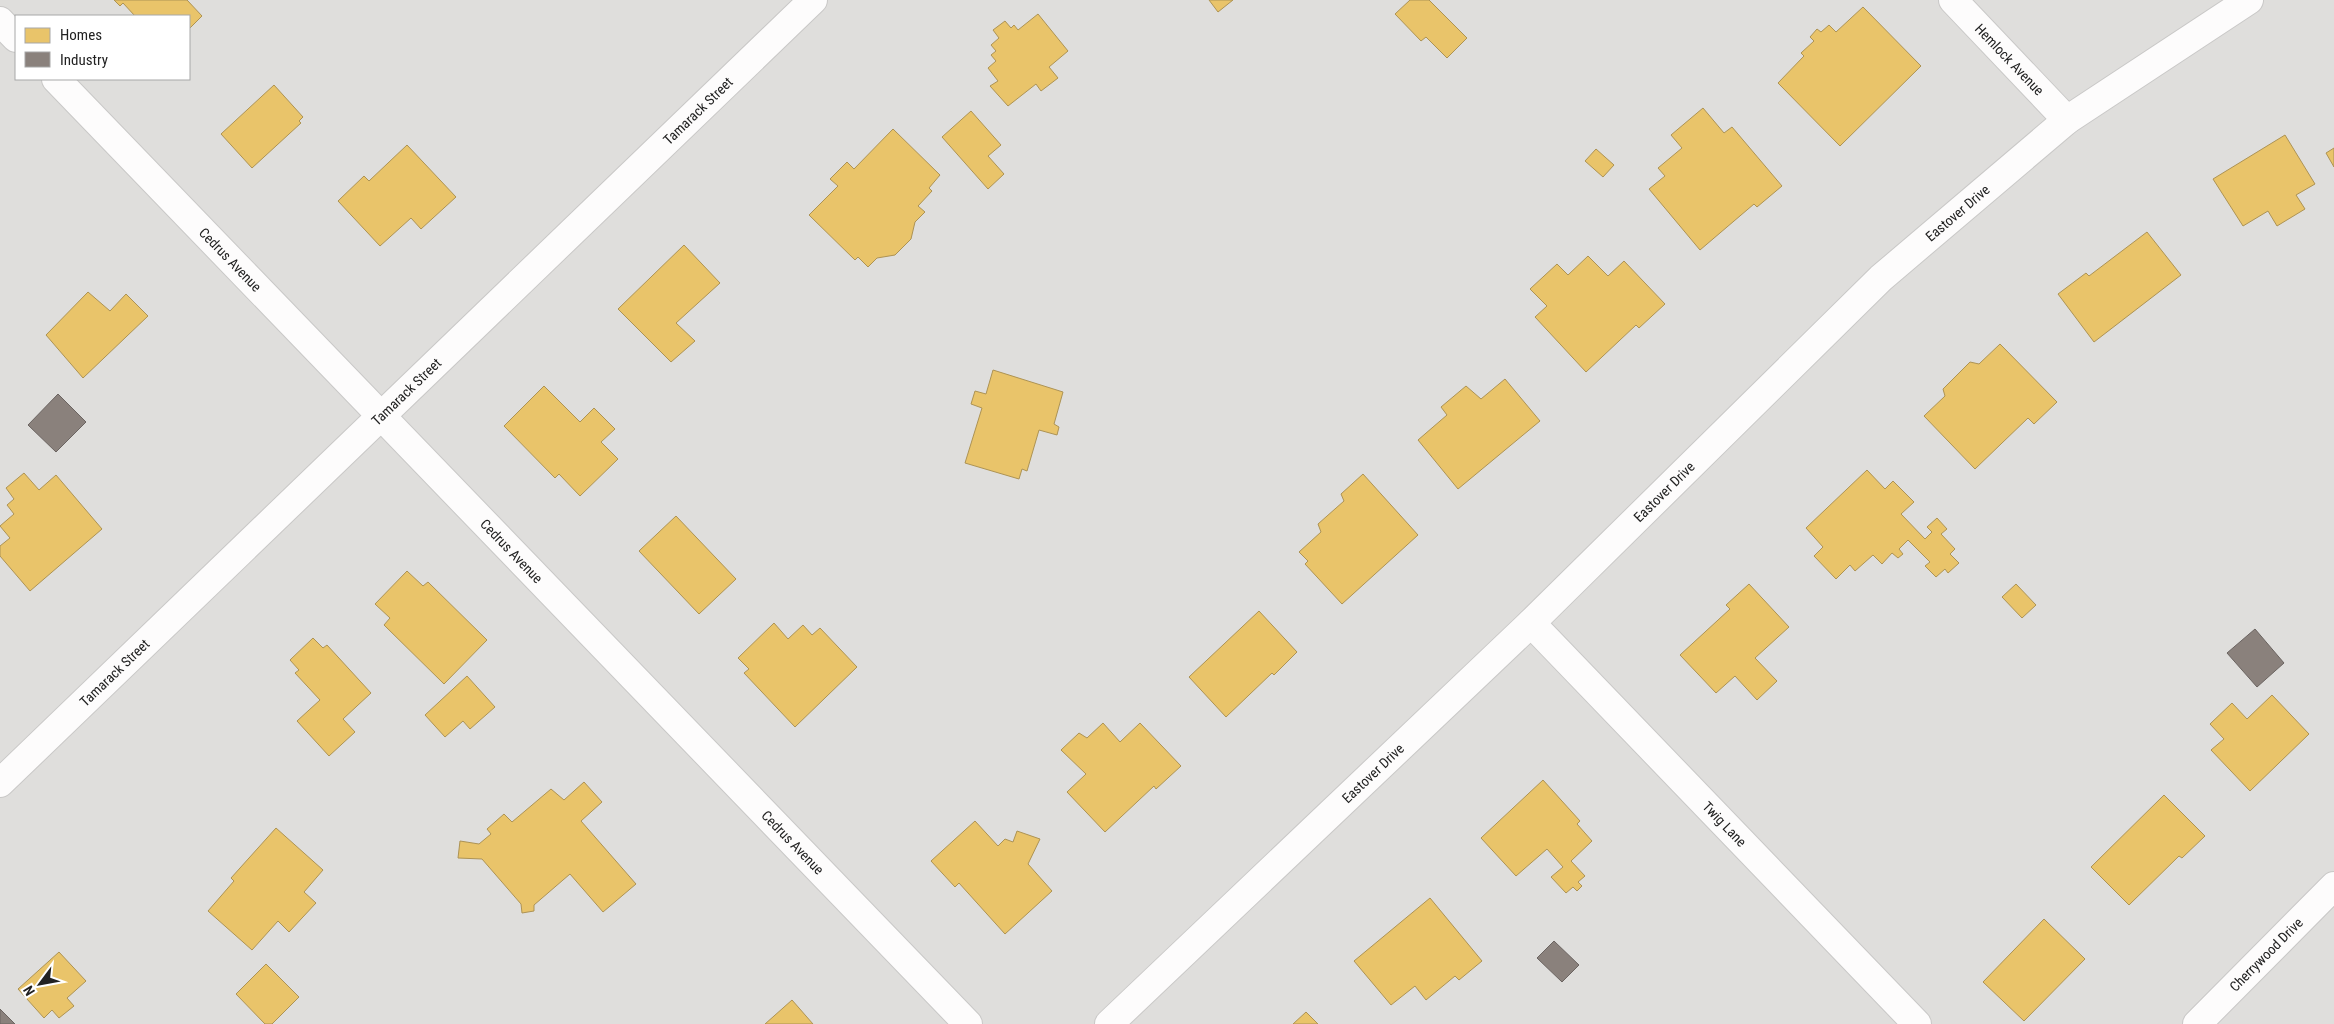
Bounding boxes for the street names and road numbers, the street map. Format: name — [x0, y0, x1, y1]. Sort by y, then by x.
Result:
street label: Hemlock Avenue — [1972, 20, 2047, 99]
street label: Tamarack Street — [660, 74, 736, 148]
street label: Eastover Drive — [1922, 181, 1993, 245]
street label: Cedrus Avenue — [196, 224, 265, 295]
street label: Tamarack Street — [368, 355, 444, 429]
street label: Eastover Drive — [1630, 458, 1698, 525]
street label: Cedrus Avenue — [477, 516, 546, 587]
street label: Tamarack Street — [77, 636, 153, 710]
street label: Eastover Drive — [1339, 740, 1407, 806]
street label: Twig Lane — [1699, 798, 1750, 850]
street label: Cedrus Avenue — [758, 807, 827, 878]
street label: Cherrywood Drive — [2226, 914, 2306, 995]

